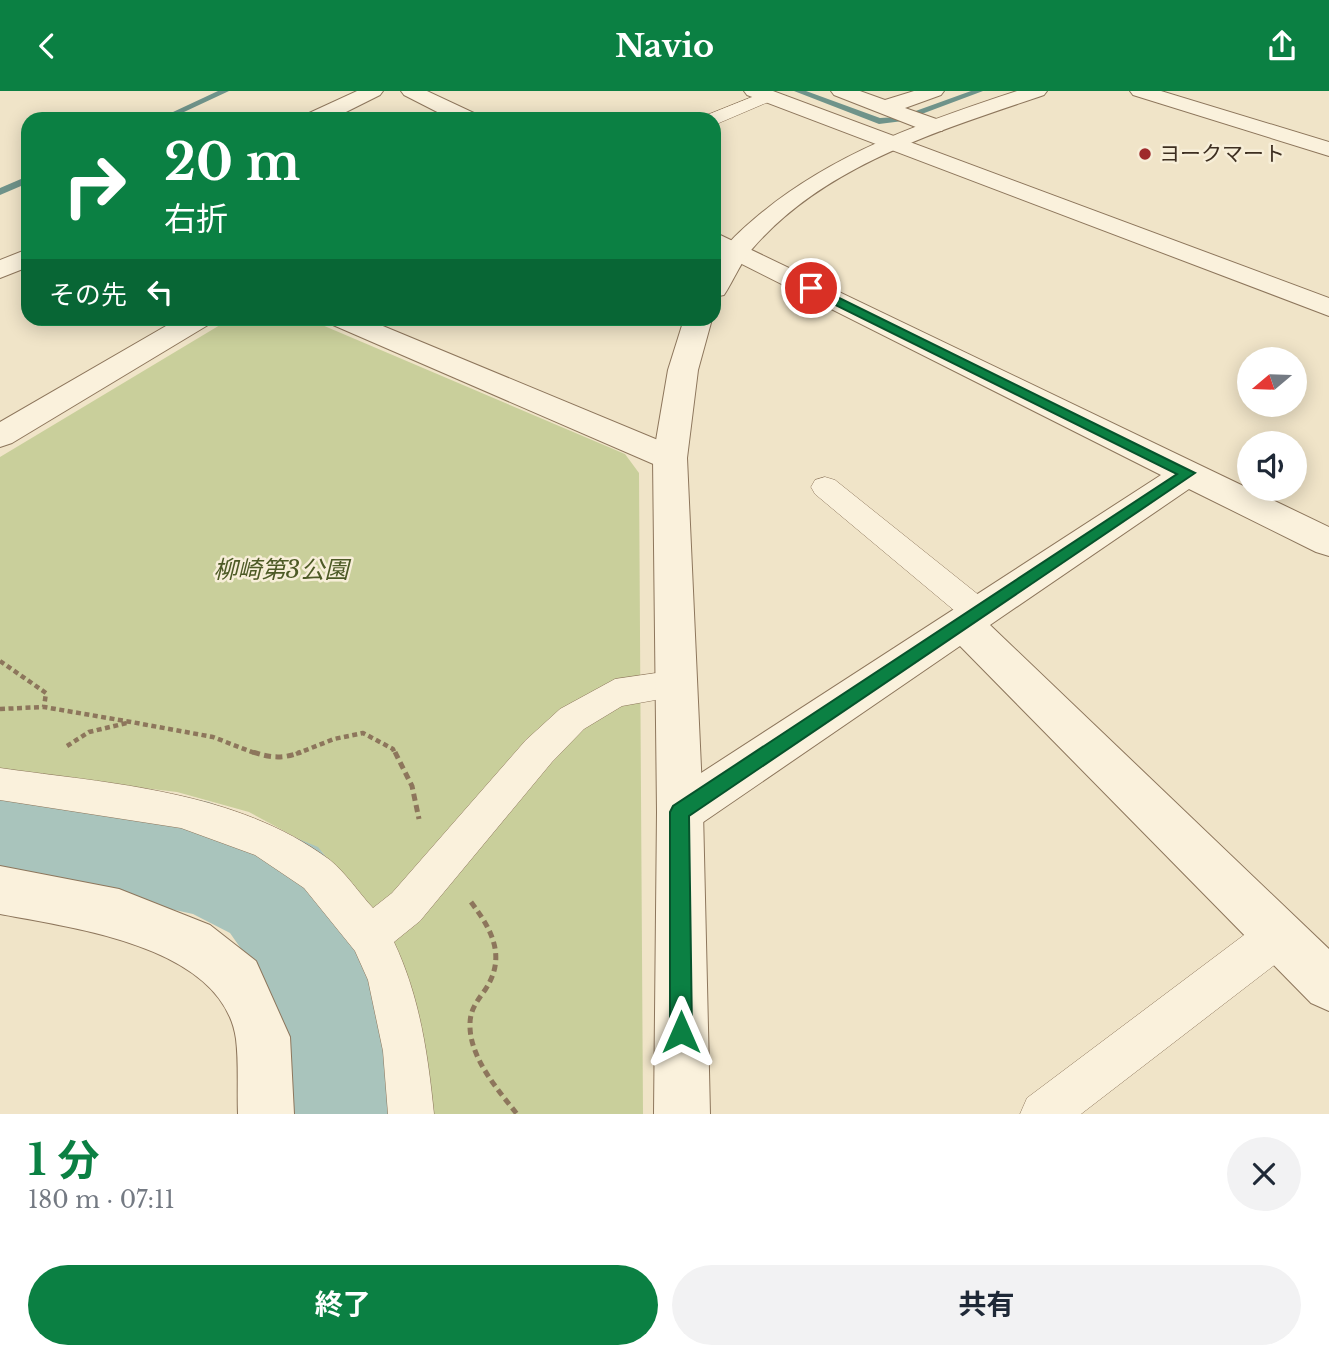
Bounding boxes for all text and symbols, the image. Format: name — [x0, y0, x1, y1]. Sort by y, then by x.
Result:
text: Navio — [615, 26, 714, 66]
icon: back — [28, 27, 66, 65]
icon: share — [1263, 27, 1301, 65]
text: 20 m — [164, 132, 300, 193]
icon: right — [49, 140, 140, 231]
place label: ヨークマート — [1159, 141, 1285, 167]
marker: ヨークマート — [1137, 146, 1153, 162]
text: 右折 — [164, 199, 228, 239]
pin — [781, 258, 841, 318]
icon: arrive — [792, 269, 830, 307]
icon: left — [141, 273, 179, 311]
text: その先 — [49, 279, 127, 311]
north arrow — [1237, 347, 1307, 417]
map controls — [1237, 347, 1307, 501]
button: sound — [1237, 431, 1307, 501]
park label: 柳崎第3公園 — [214, 555, 351, 584]
position arrow — [644, 995, 718, 1069]
text: 1 分 — [28, 1134, 99, 1186]
button: close — [1227, 1137, 1301, 1211]
text: 180 m · 07:11 — [28, 1186, 175, 1214]
button: 終了 — [28, 1265, 658, 1345]
button: 共有 — [672, 1265, 1301, 1345]

